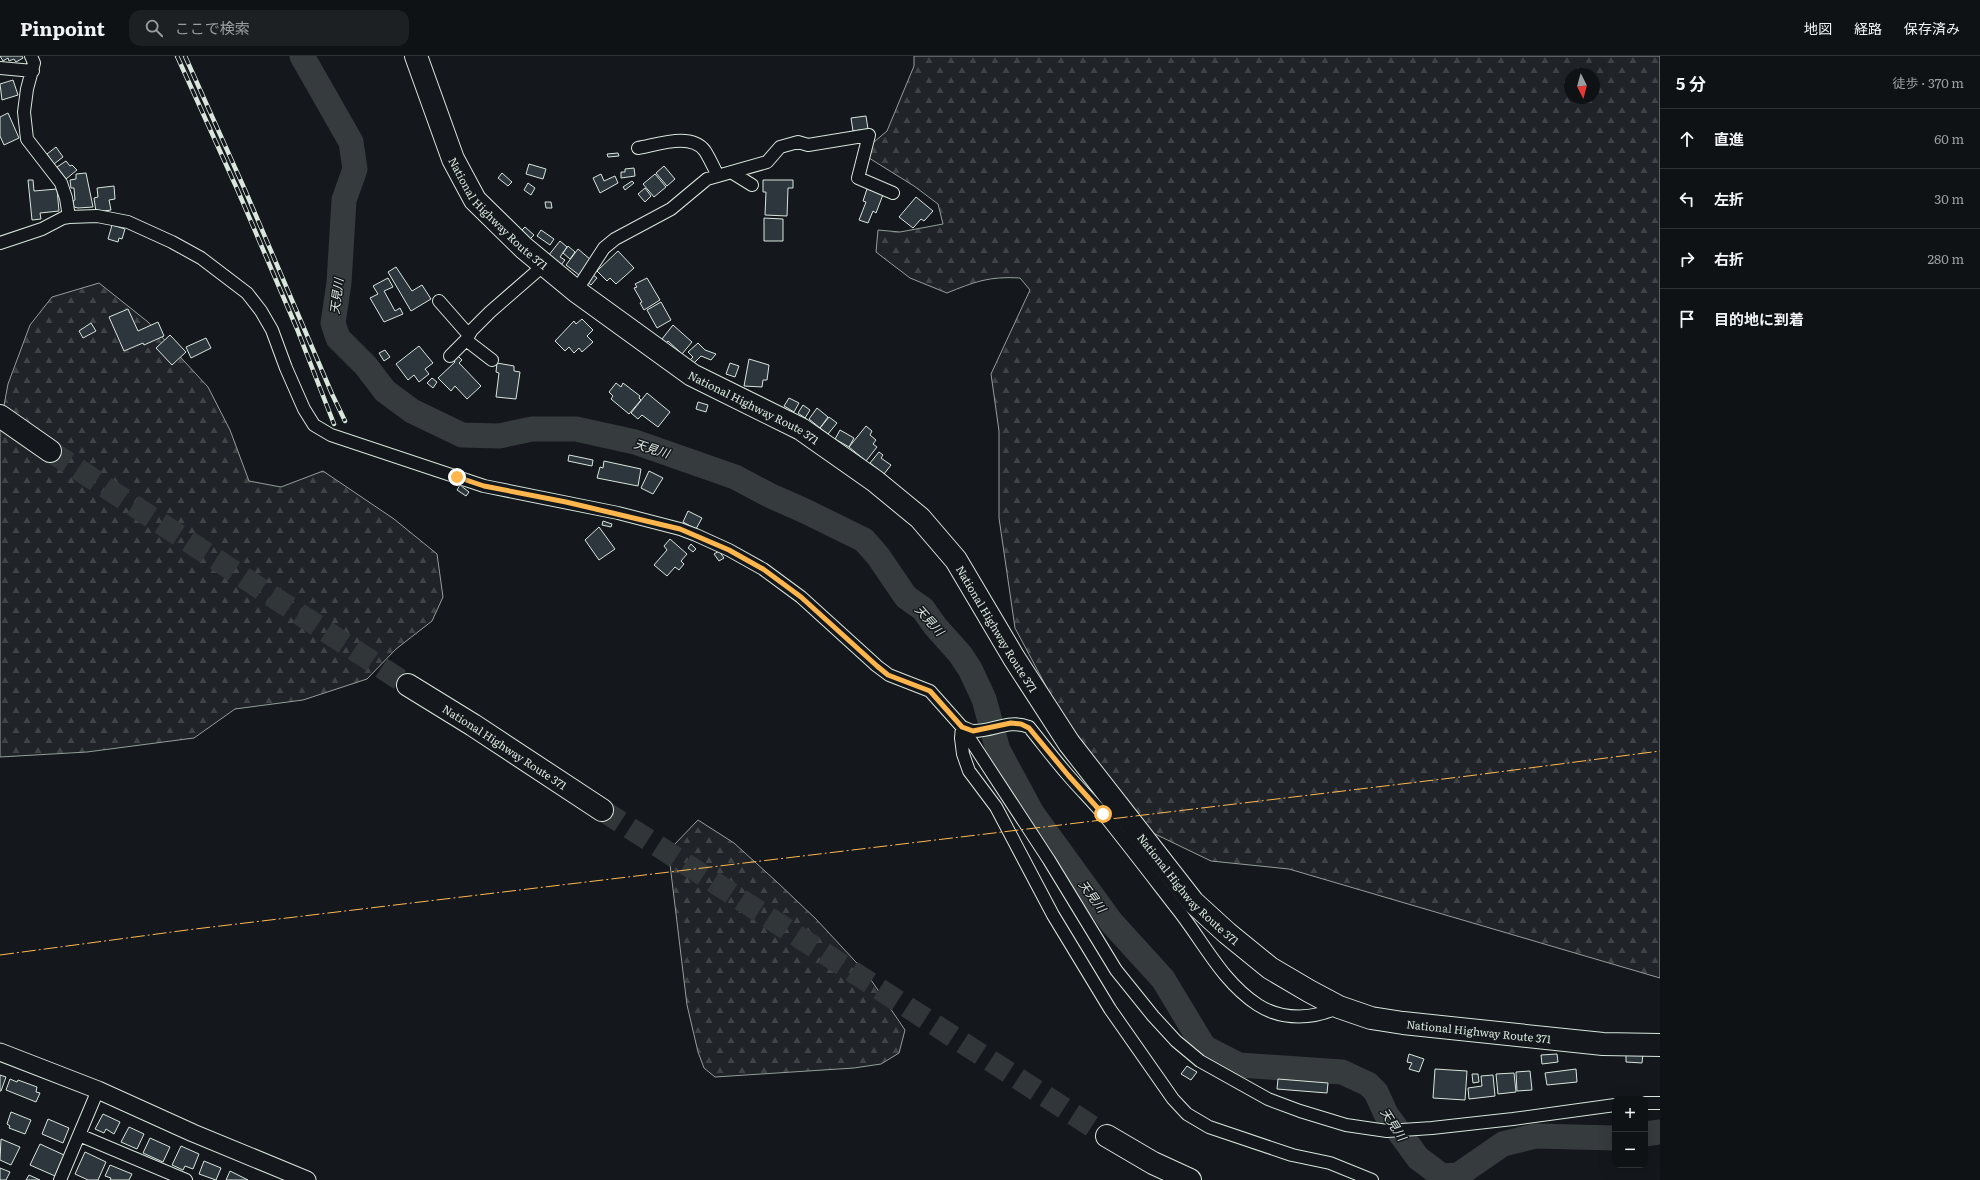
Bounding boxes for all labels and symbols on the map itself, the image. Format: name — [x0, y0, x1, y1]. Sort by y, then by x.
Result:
north arrow — [1564, 68, 1600, 104]
street label: National Highway Route 371 — [445, 154, 552, 273]
water label: 天見川 — [325, 275, 347, 315]
street label: National Highway Route 371 — [686, 366, 823, 448]
water label: 天見川 — [632, 434, 674, 463]
route end — [448, 468, 466, 486]
street label: National Highway Route 371 — [953, 562, 1042, 696]
water label: 天見川 — [911, 601, 950, 641]
street label: National Highway Route 371 — [440, 700, 571, 793]
route start — [1094, 805, 1112, 823]
street label: National Highway Route 371 — [1134, 830, 1243, 948]
water label: 天見川 — [1075, 876, 1112, 917]
street label: National Highway Route 371 — [1406, 1015, 1553, 1047]
water label: 天見川 — [1377, 1104, 1412, 1146]

